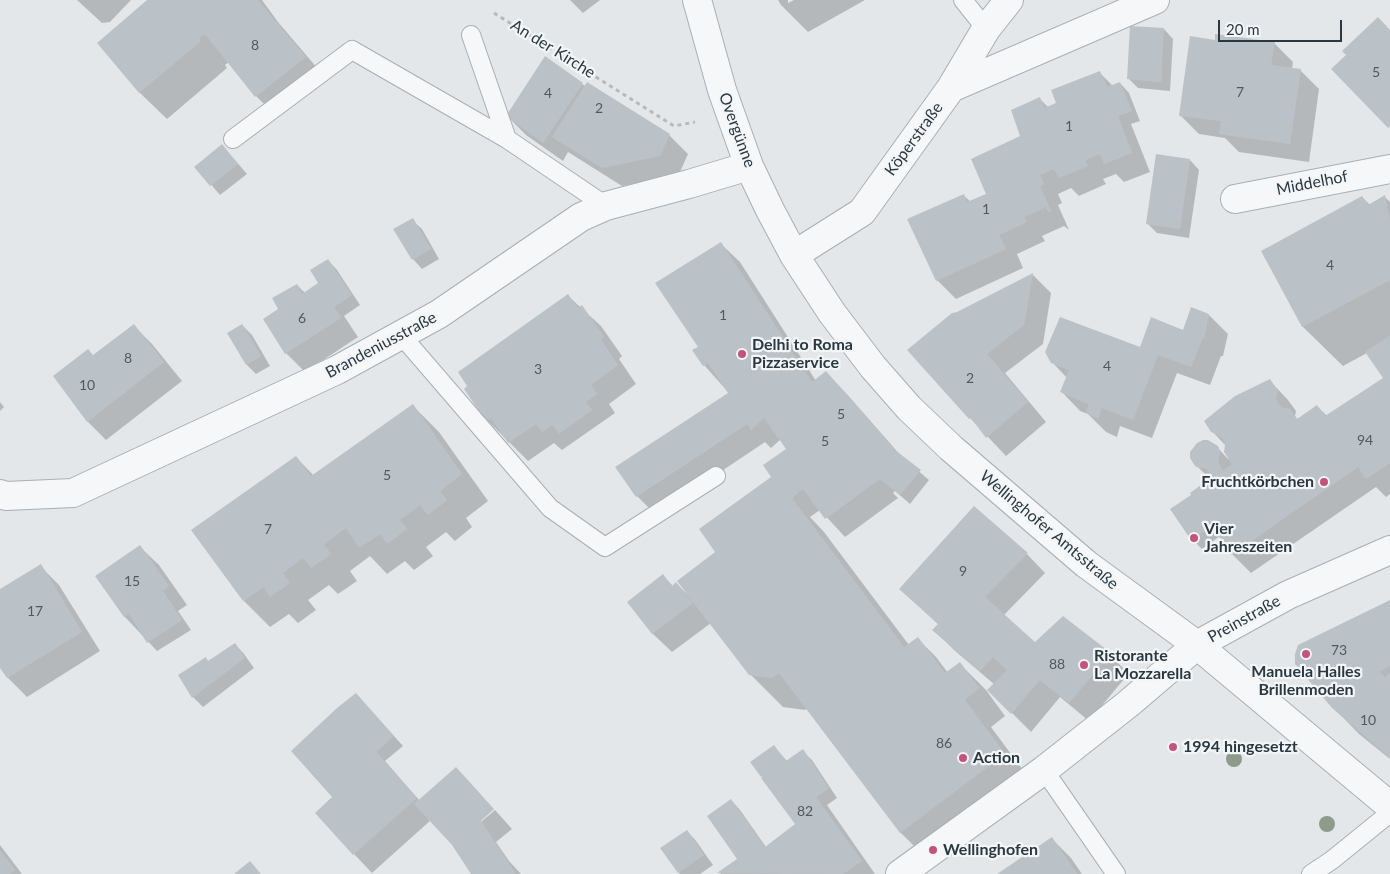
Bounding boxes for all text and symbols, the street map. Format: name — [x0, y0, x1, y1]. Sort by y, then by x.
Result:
scale bar — [1220, 10, 1344, 42]
street label: An der Kirche — [507, 15, 599, 83]
text: 20 m — [1226, 20, 1260, 38]
house number: 8 — [251, 37, 259, 53]
house number: 5 — [1372, 64, 1380, 80]
house number: 7 — [1236, 84, 1244, 100]
house number: 4 — [544, 85, 552, 101]
street label: Overgünne — [715, 90, 759, 170]
street label: Köperstraße — [881, 98, 947, 180]
house number: 2 — [595, 100, 603, 116]
house number: 1 — [1065, 118, 1073, 134]
street label: Middelhof — [1275, 167, 1349, 199]
house number: 1 — [982, 201, 990, 217]
house number: 4 — [1326, 257, 1334, 273]
house number: 1 — [719, 307, 727, 323]
street label: Brandeniusstraße — [322, 308, 440, 382]
house number: 6 — [298, 310, 306, 326]
place label: Delhi to Roma Pizzaservice — [752, 335, 853, 373]
marker: Delhi to Roma Pizzaservice — [736, 348, 748, 360]
house number: 8 — [124, 350, 132, 366]
house number: 4 — [1103, 358, 1111, 374]
house number: 3 — [534, 361, 542, 377]
house number: 2 — [966, 370, 974, 386]
house number: 10 — [79, 377, 95, 393]
house number: 5 — [837, 406, 845, 422]
house number: 94 — [1357, 432, 1373, 448]
house number: 5 — [821, 433, 829, 449]
street label: Wellinghofer Amtsstraße — [976, 466, 1122, 594]
house number: 5 — [383, 467, 391, 483]
place label: Fruchtkörbchen — [1201, 472, 1314, 492]
marker: Fruchtkörbchen — [1318, 476, 1330, 488]
place label: Vier Jahreszeiten — [1204, 519, 1292, 557]
house number: 7 — [264, 521, 272, 537]
marker: Vier Jahreszeiten — [1188, 532, 1200, 544]
house number: 9 — [959, 563, 967, 579]
house number: 15 — [124, 573, 140, 589]
street label: Preinstraße — [1204, 591, 1284, 647]
house number: 17 — [27, 603, 43, 619]
house number: 73 — [1331, 642, 1347, 658]
place label: Ristorante La Mozzarella — [1094, 646, 1191, 684]
marker: Manuela Halles Brillenmoden — [1300, 648, 1312, 660]
house number: 88 — [1049, 656, 1065, 672]
marker: Ristorante La Mozzarella — [1078, 659, 1090, 671]
place label: Manuela Halles Brillenmoden — [1251, 662, 1361, 700]
house number: 10 — [1360, 712, 1376, 728]
house number: 86 — [936, 735, 952, 751]
place label: 1994 hingesetzt — [1183, 737, 1298, 757]
marker: 1994 hingesetzt — [1167, 741, 1179, 753]
place label: Action — [973, 748, 1020, 768]
marker: Action — [957, 752, 969, 764]
house number: 82 — [797, 803, 813, 819]
place label: Wellinghofen — [943, 840, 1038, 860]
marker: Wellinghofen — [927, 844, 939, 856]

